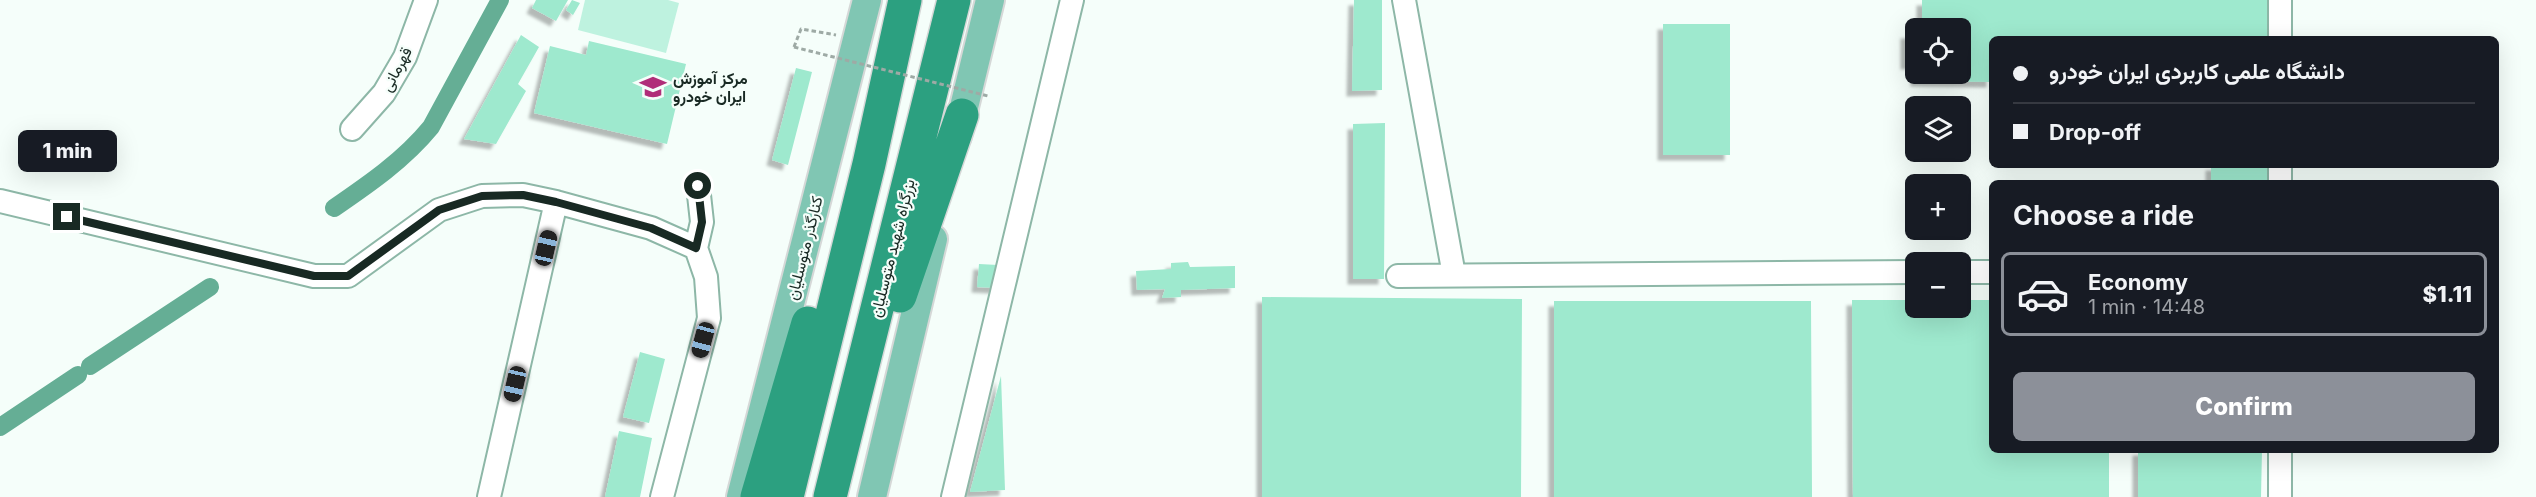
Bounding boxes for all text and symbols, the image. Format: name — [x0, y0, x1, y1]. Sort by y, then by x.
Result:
map controls — [1905, 18, 1971, 318]
button: locate — [1905, 18, 1971, 84]
street label: قهرمانی — [376, 43, 417, 95]
text: دانشگاه علمی کاربردی ایران خودرو — [2049, 58, 2345, 84]
place label: مرکز آموزش ایران خودرو — [673, 68, 748, 107]
school or university icon: مرکز آموزش ایران خودرو — [638, 72, 668, 102]
button: layers — [1905, 96, 1971, 162]
text: Drop-off — [2049, 119, 2141, 145]
callout: 1 min — [17, 130, 116, 172]
text: 1 min — [42, 139, 93, 163]
route start — [684, 172, 711, 199]
button: + — [1905, 174, 1971, 240]
street label: بزرگراه شهید متوسلیان — [865, 177, 920, 319]
street label: کنارگذر متوسلیان — [781, 194, 828, 302]
text: Choose a ride — [2013, 199, 2194, 232]
route end — [53, 203, 80, 230]
car — [533, 228, 559, 268]
button: − — [1905, 252, 1971, 318]
icon: car — [2016, 267, 2070, 321]
text: Economy — [2088, 269, 2188, 295]
text: $1.11 — [2423, 281, 2472, 307]
text: 1 min · 14:48 — [2088, 295, 2205, 319]
car — [690, 320, 716, 360]
car — [502, 364, 528, 404]
button: Confirm — [2013, 372, 2475, 441]

